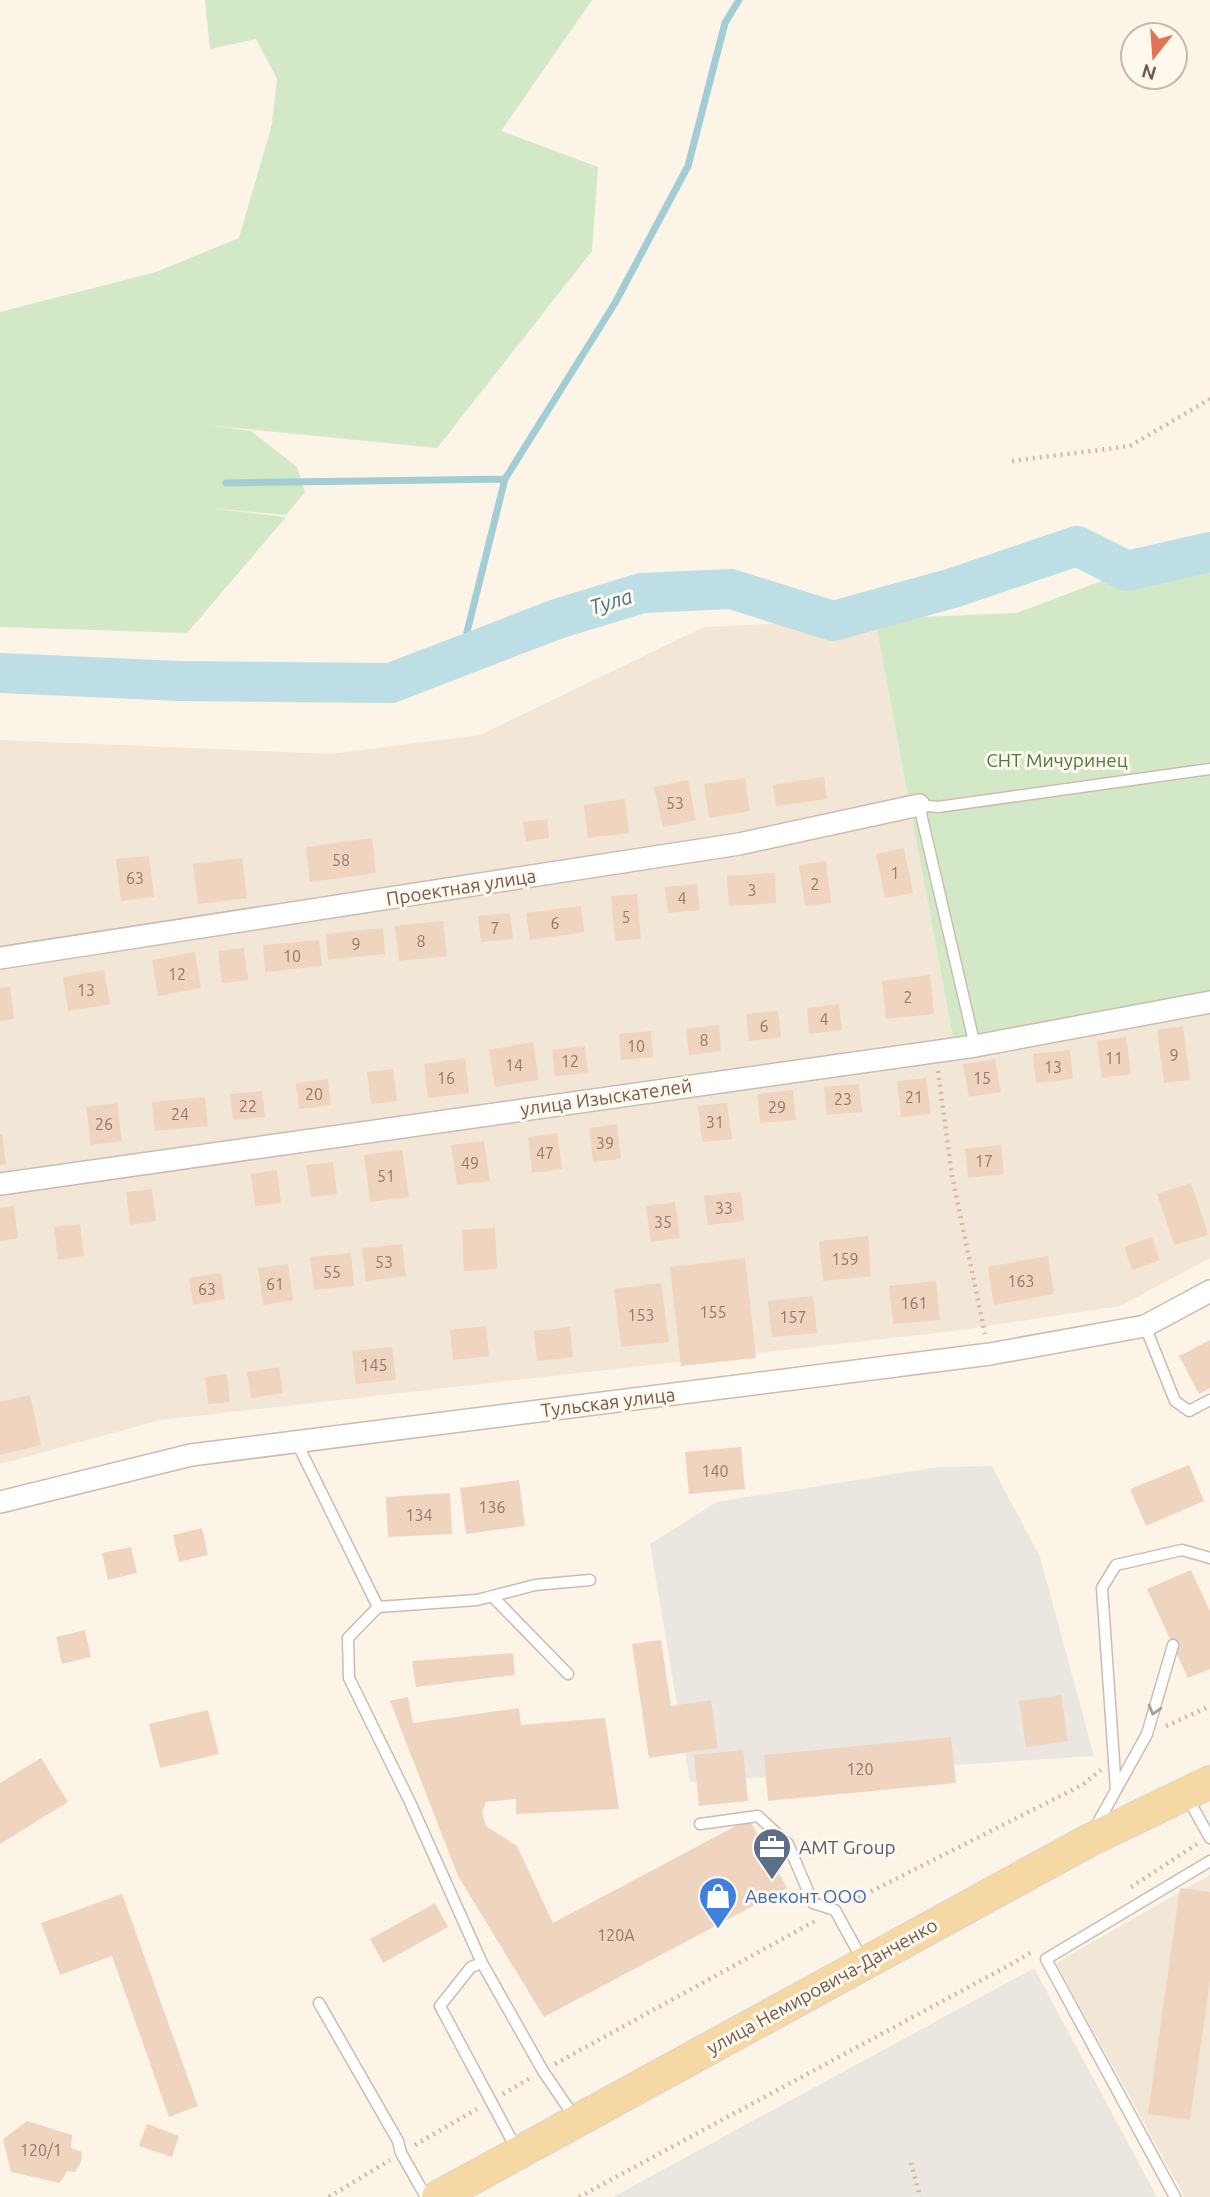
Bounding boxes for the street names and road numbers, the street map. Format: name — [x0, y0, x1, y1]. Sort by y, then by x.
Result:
street label: Проектная улица — [384, 864, 538, 910]
street label: улица Изыскателей — [519, 1074, 693, 1120]
street label: Тульская улица — [540, 1383, 676, 1421]
street label: улица Немировича-Данченко — [703, 1913, 941, 2059]

